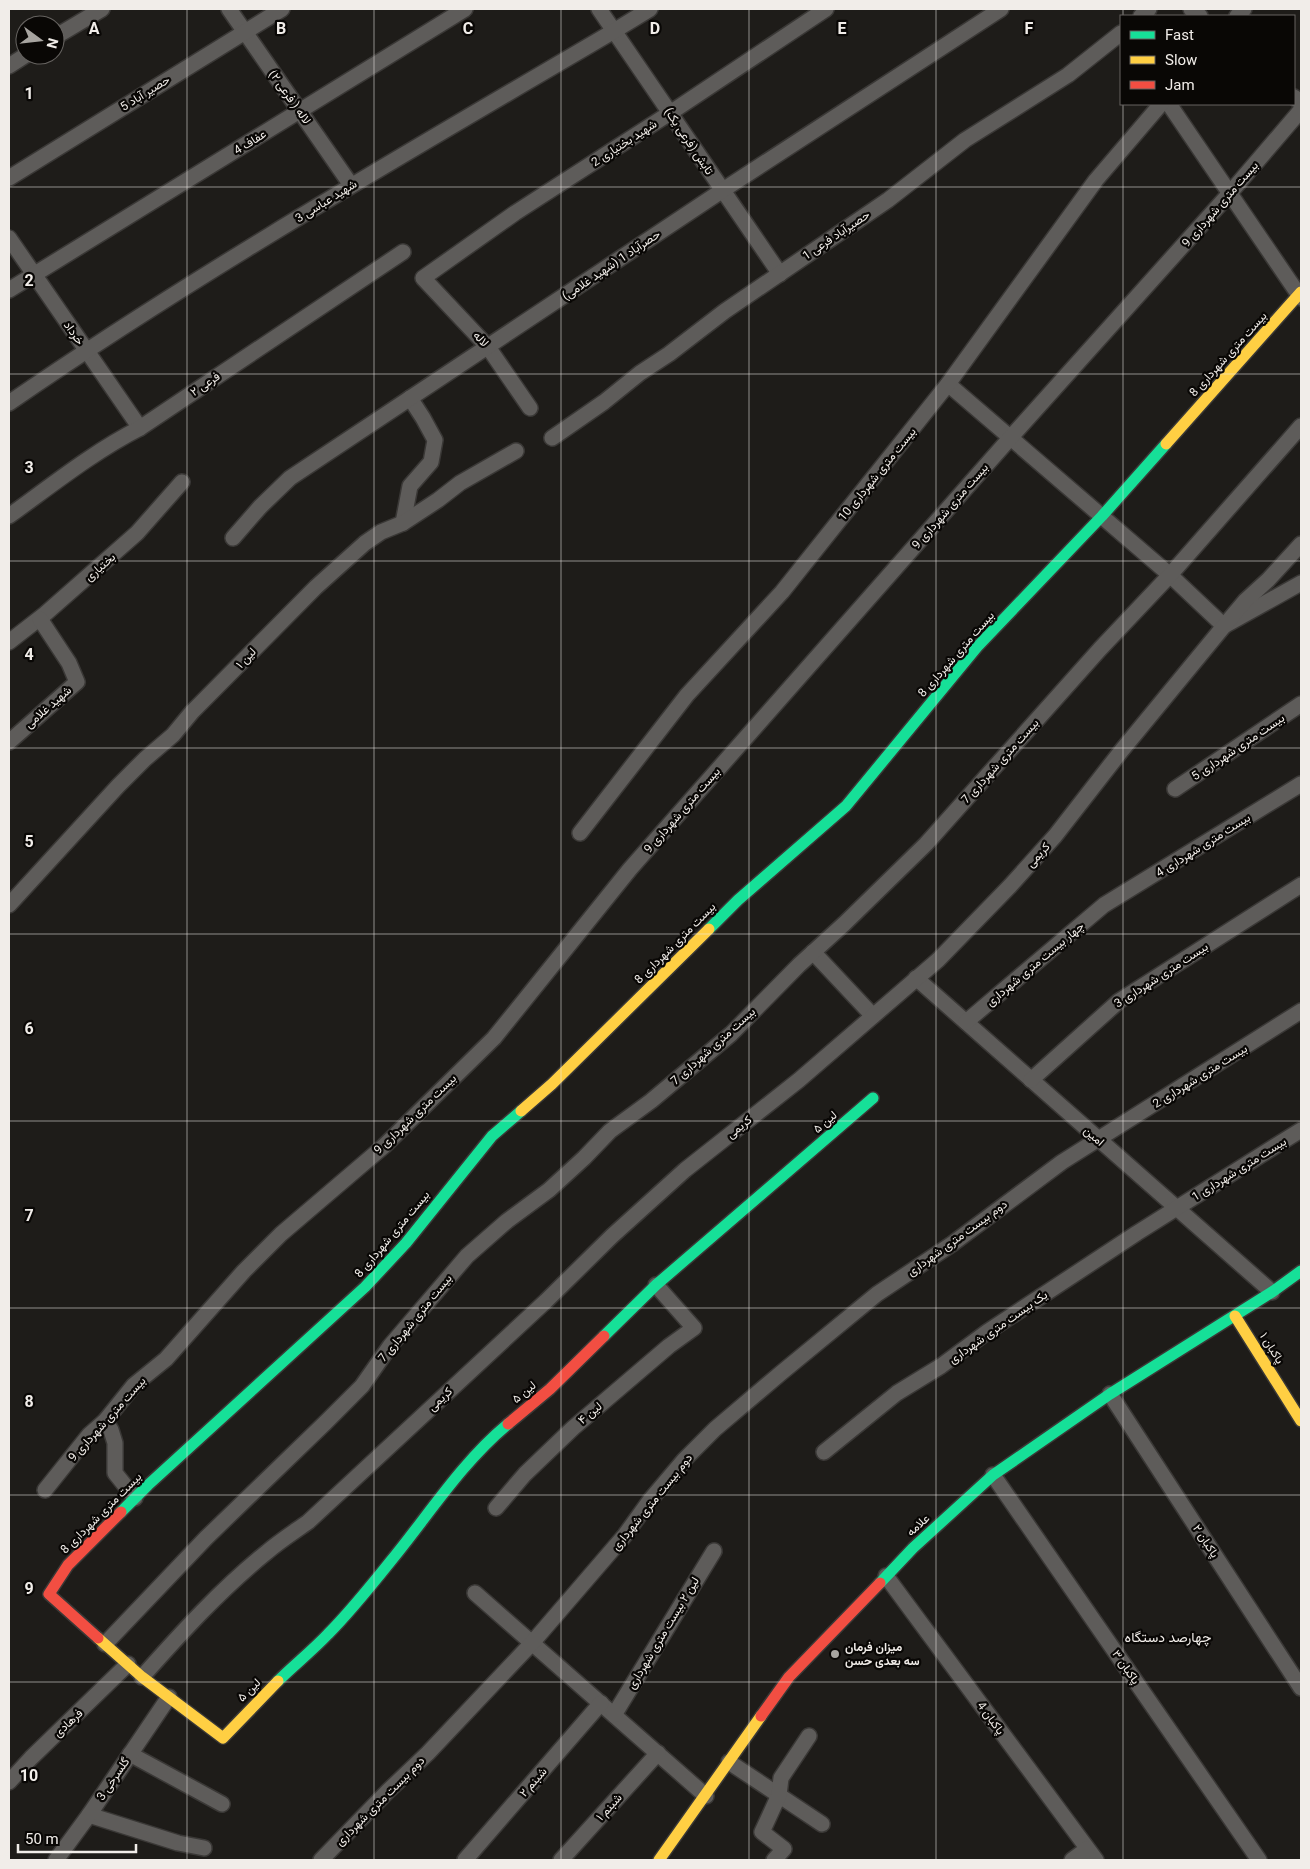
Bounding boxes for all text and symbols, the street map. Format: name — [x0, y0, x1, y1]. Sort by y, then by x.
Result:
north arrow — [15, 15, 65, 65]
legend — [1120, 15, 1295, 105]
text: A — [89, 19, 100, 38]
text: B — [276, 19, 286, 38]
text: C — [463, 19, 473, 38]
text: D — [650, 19, 660, 38]
text: E — [838, 19, 847, 38]
text: F — [1025, 19, 1034, 38]
text: Fast — [1165, 26, 1194, 44]
text: N — [44, 37, 62, 50]
text: Slow — [1165, 51, 1197, 69]
street label: لاله ( فرعی ۲) — [265, 67, 314, 127]
street label: حصیر آباد 5 — [118, 72, 173, 115]
text: Jam — [1165, 76, 1195, 94]
text: 1 — [24, 84, 34, 103]
street label: تابش (فرعی یک) — [661, 105, 717, 178]
street label: شهید بختیاری 2 — [589, 117, 660, 170]
street label: عفاف 4 — [231, 127, 269, 157]
street label: بیست متری شهرداری 9 — [1179, 158, 1262, 250]
street label: شهید عباسی 3 — [293, 177, 360, 226]
street label: حصیرآباد فرعی 1 — [800, 207, 873, 263]
street label: حصرآباد 1 (شهید غلامی) — [559, 227, 663, 304]
text: 2 — [24, 271, 34, 290]
street label: بیست متری شهرداری 8 — [1186, 309, 1270, 400]
street label: خرداد — [60, 318, 87, 348]
street label: لاله — [470, 328, 492, 350]
street label: ۲ فرعی — [188, 369, 223, 400]
street label: بیست متری شهرداری 10 — [835, 425, 920, 524]
text: 3 — [24, 458, 34, 477]
street label: بیست متری شهرداری 9 — [909, 460, 992, 552]
street label: بختیاری — [82, 550, 119, 585]
street label: بیست متری شهرداری 8 — [915, 608, 998, 700]
text: 4 — [24, 645, 34, 664]
street label: لین ۱ — [233, 645, 260, 672]
street label: شهید غلامی — [22, 683, 75, 732]
street label: بیست متری شهرداری 5 — [1189, 711, 1288, 784]
street label: بیست متری شهرداری 7 — [958, 716, 1042, 807]
street label: بیست متری شهرداری 9 — [641, 764, 724, 856]
street label: بیست متری شهرداری 4 — [1153, 810, 1253, 881]
text: 5 — [24, 832, 34, 851]
street label: کریمی — [1023, 840, 1053, 871]
street label: بیست متری شهرداری 8 — [632, 900, 719, 987]
street label: چهار بیست متری شهرداری — [983, 919, 1087, 1010]
street label: بیست متری شهرداری 3 — [1112, 939, 1211, 1011]
street label: بیست متری شهرداری 7 — [668, 1004, 759, 1088]
text: 6 — [24, 1019, 34, 1038]
street label: بیست متری شهرداری 2 — [1150, 1041, 1250, 1112]
street label: بیست متری شهرداری 9 — [371, 1071, 460, 1158]
street label: لین ۵ — [810, 1108, 840, 1137]
street label: کریمی — [724, 1113, 755, 1142]
street label: امین — [1080, 1123, 1107, 1150]
street label: بیست متری شهرداری 1 — [1189, 1134, 1289, 1205]
street label: بیست متری شهرداری 8 — [352, 1188, 433, 1281]
street label: دوم بیست متری شهرداری — [904, 1197, 1011, 1280]
text: 7 — [24, 1206, 34, 1225]
street label: بیست متری شهرداری 7 — [375, 1271, 455, 1365]
street label: یک بیست متری شهرداری — [946, 1288, 1051, 1367]
street label: پاکبان ۱ — [1256, 1330, 1287, 1367]
street label: بیست متری شهرداری 9 — [65, 1374, 149, 1465]
street label: لین ۵ — [509, 1378, 539, 1407]
street label: کریمی — [425, 1384, 456, 1415]
text: 8 — [24, 1392, 34, 1411]
street label: لین ۴ — [575, 1399, 605, 1428]
street label: دوم بیست متری شهرداری — [609, 1451, 696, 1554]
street label: بیست متری شهرداری 8 — [58, 1470, 145, 1557]
street label: علامه — [904, 1511, 932, 1539]
street label: پاکبان ۲ — [1189, 1522, 1222, 1561]
street label: لین ۲ بیست متری شهرداری — [624, 1574, 703, 1692]
text: 9 — [24, 1579, 34, 1598]
district label: چهارصد دستگاه — [1125, 1629, 1211, 1647]
place label: میزان فرمان سه بعدی حسن — [845, 1640, 920, 1668]
street label: پاکبان ۳ — [1108, 1647, 1143, 1688]
marker: میزان فرمان سه بعدی حسن — [829, 1648, 841, 1660]
street label: لین ۵ — [235, 1676, 264, 1705]
street label: پاکبان 4 — [974, 1699, 1008, 1738]
street label: فرهادی — [50, 1706, 86, 1741]
street label: دوم بیست متری شهرداری — [332, 1753, 428, 1849]
street label: گلسرخی 3 — [94, 1755, 133, 1804]
street label: شبنم ۲ — [516, 1764, 550, 1800]
text: 10 — [20, 1766, 38, 1785]
street label: شبنم ۱ — [593, 1791, 626, 1824]
scale bar — [18, 1822, 135, 1854]
text: 50 m — [25, 1830, 59, 1848]

